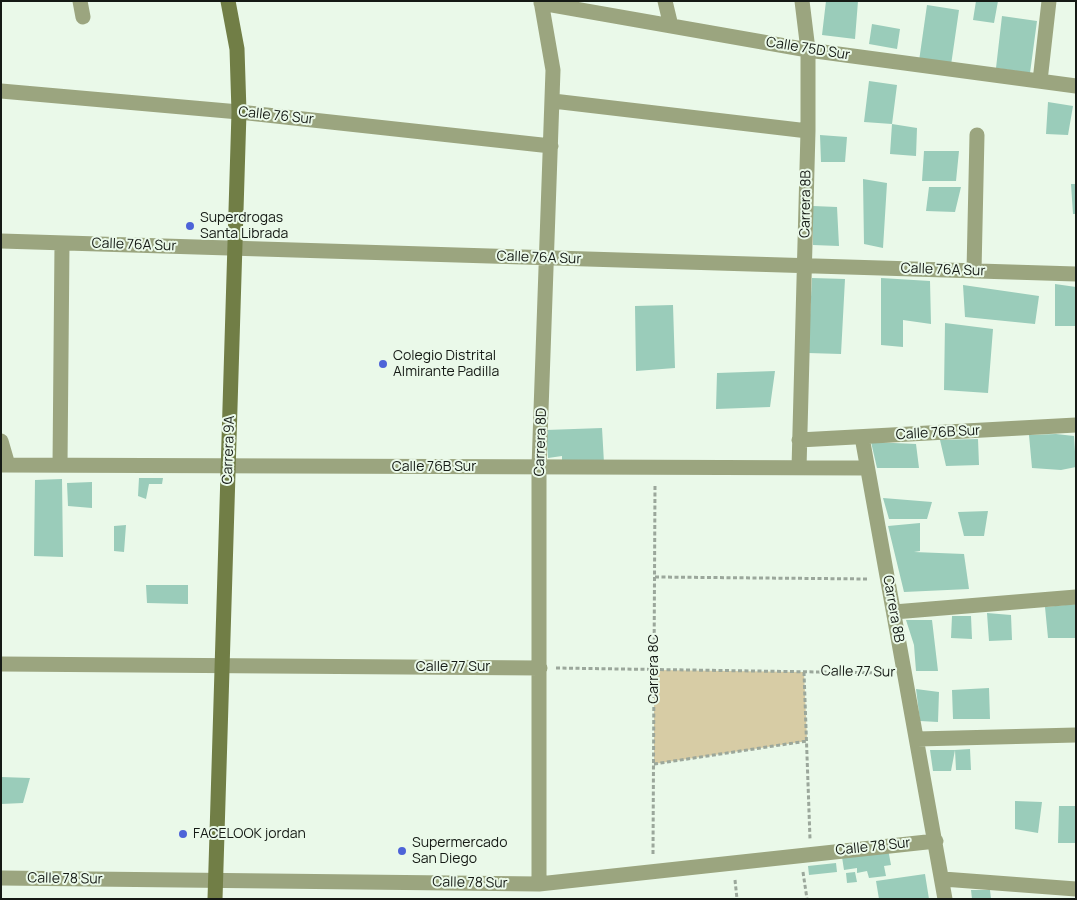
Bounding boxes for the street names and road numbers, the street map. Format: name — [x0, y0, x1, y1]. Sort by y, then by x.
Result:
street label: Calle 75D Sur — [765, 34, 851, 64]
street label: Calle 76 Sur — [237, 104, 315, 128]
street label: Carrera 8B — [797, 170, 815, 238]
street label: Calle 76A Sur — [91, 235, 177, 255]
street label: Calle 76A Sur — [496, 248, 582, 268]
street label: Calle 76A Sur — [900, 260, 986, 280]
street label: Carrera 8D — [531, 407, 551, 477]
street label: Carrera 9A — [219, 415, 239, 485]
street label: Calle 76B Sur — [895, 422, 981, 444]
street label: Calle 76B Sur — [392, 459, 476, 475]
street label: Carrera 8B — [879, 574, 907, 644]
street label: Carrera 8C — [646, 634, 662, 704]
street label: Calle 77 Sur — [416, 659, 490, 675]
street label: Calle 77 Sur — [821, 663, 895, 681]
street label: Calle 78 Sur — [835, 835, 911, 859]
street label: Calle 78 Sur — [27, 870, 103, 888]
street label: Calle 78 Sur — [432, 874, 508, 892]

